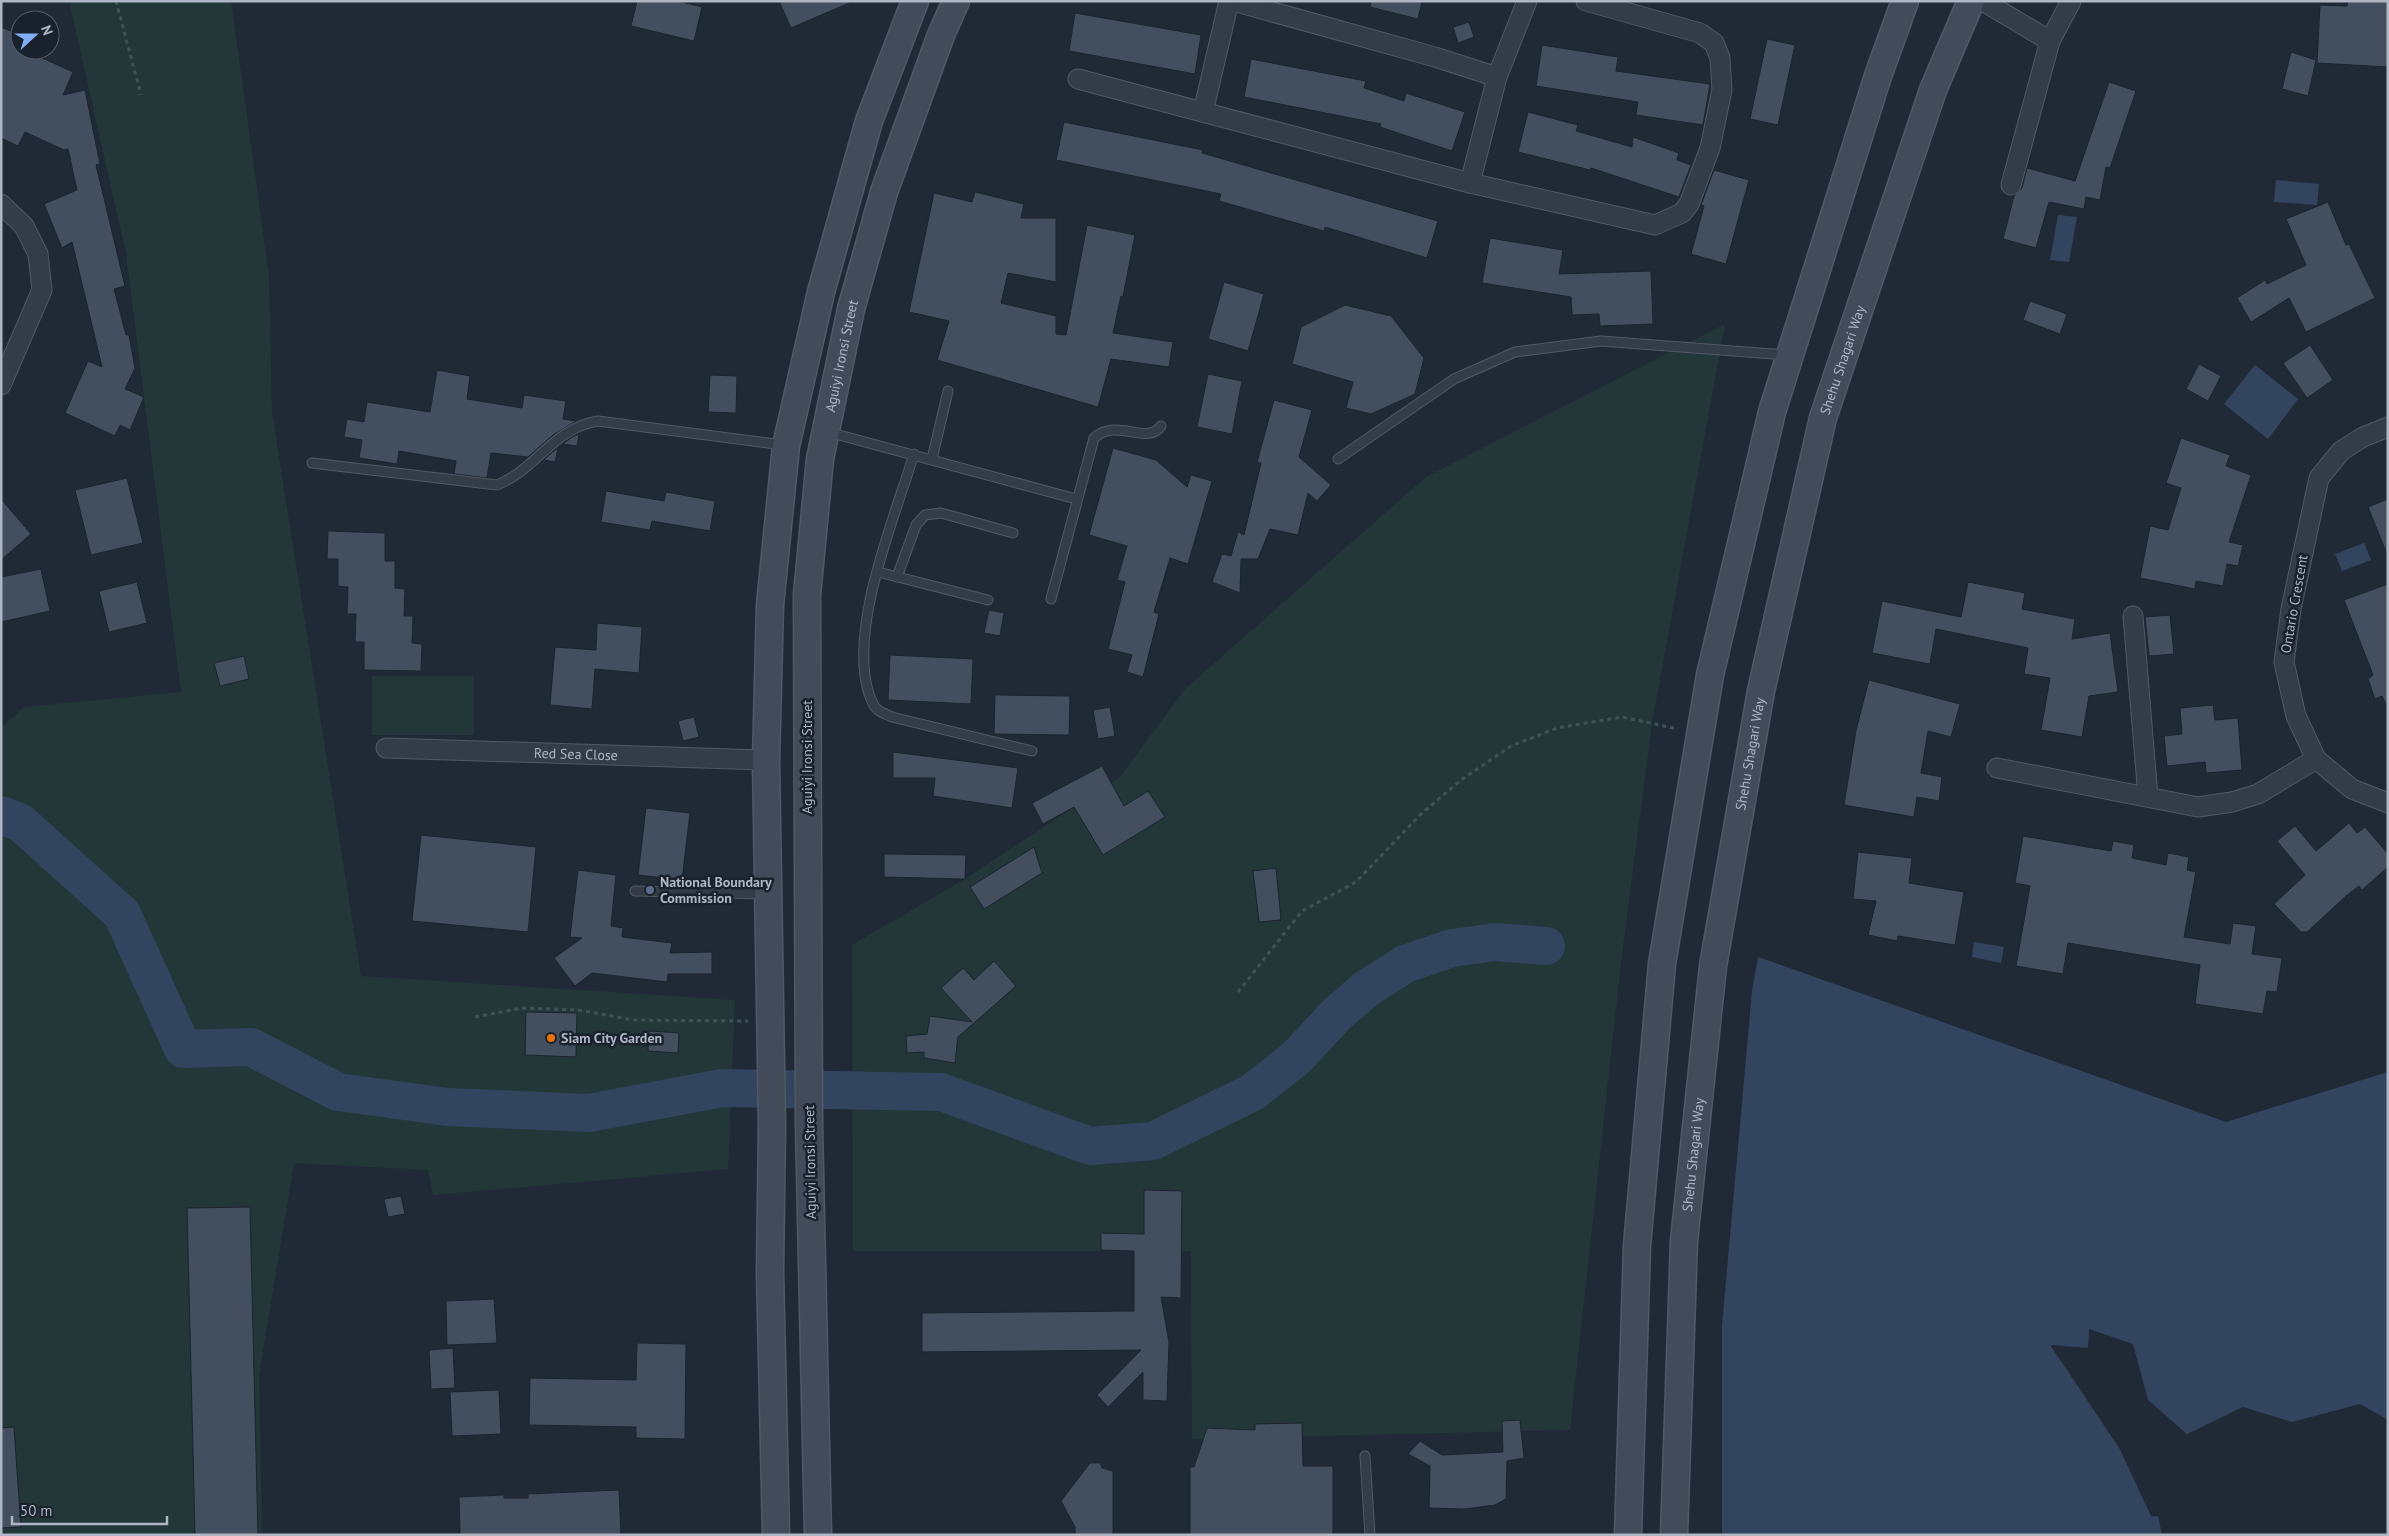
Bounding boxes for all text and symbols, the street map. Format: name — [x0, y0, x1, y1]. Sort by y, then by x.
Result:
north arrow — [10, 10, 60, 60]
text: N — [37, 23, 57, 38]
street label: Aguiyi Ironsi Street — [821, 297, 862, 414]
street label: Shehu Shagari Way — [1816, 302, 1869, 417]
street label: Ontario Crescent — [2276, 553, 2312, 655]
street label: Shehu Shagari Way — [1731, 696, 1769, 812]
street label: Aguiyi Ironsi Street — [798, 700, 816, 814]
street label: Red Sea Close — [534, 744, 618, 764]
place label: National Boundary Commission — [660, 873, 772, 907]
marker: National Boundary Commission — [644, 884, 656, 896]
place label: Siam City Garden — [561, 1029, 662, 1047]
marker: Siam City Garden — [545, 1032, 557, 1044]
street label: Shehu Shagari Way — [1678, 1096, 1708, 1212]
street label: Aguiyi Ironsi Street — [800, 1105, 820, 1219]
scale bar — [12, 1494, 168, 1526]
text: 50 m — [20, 1501, 53, 1520]

